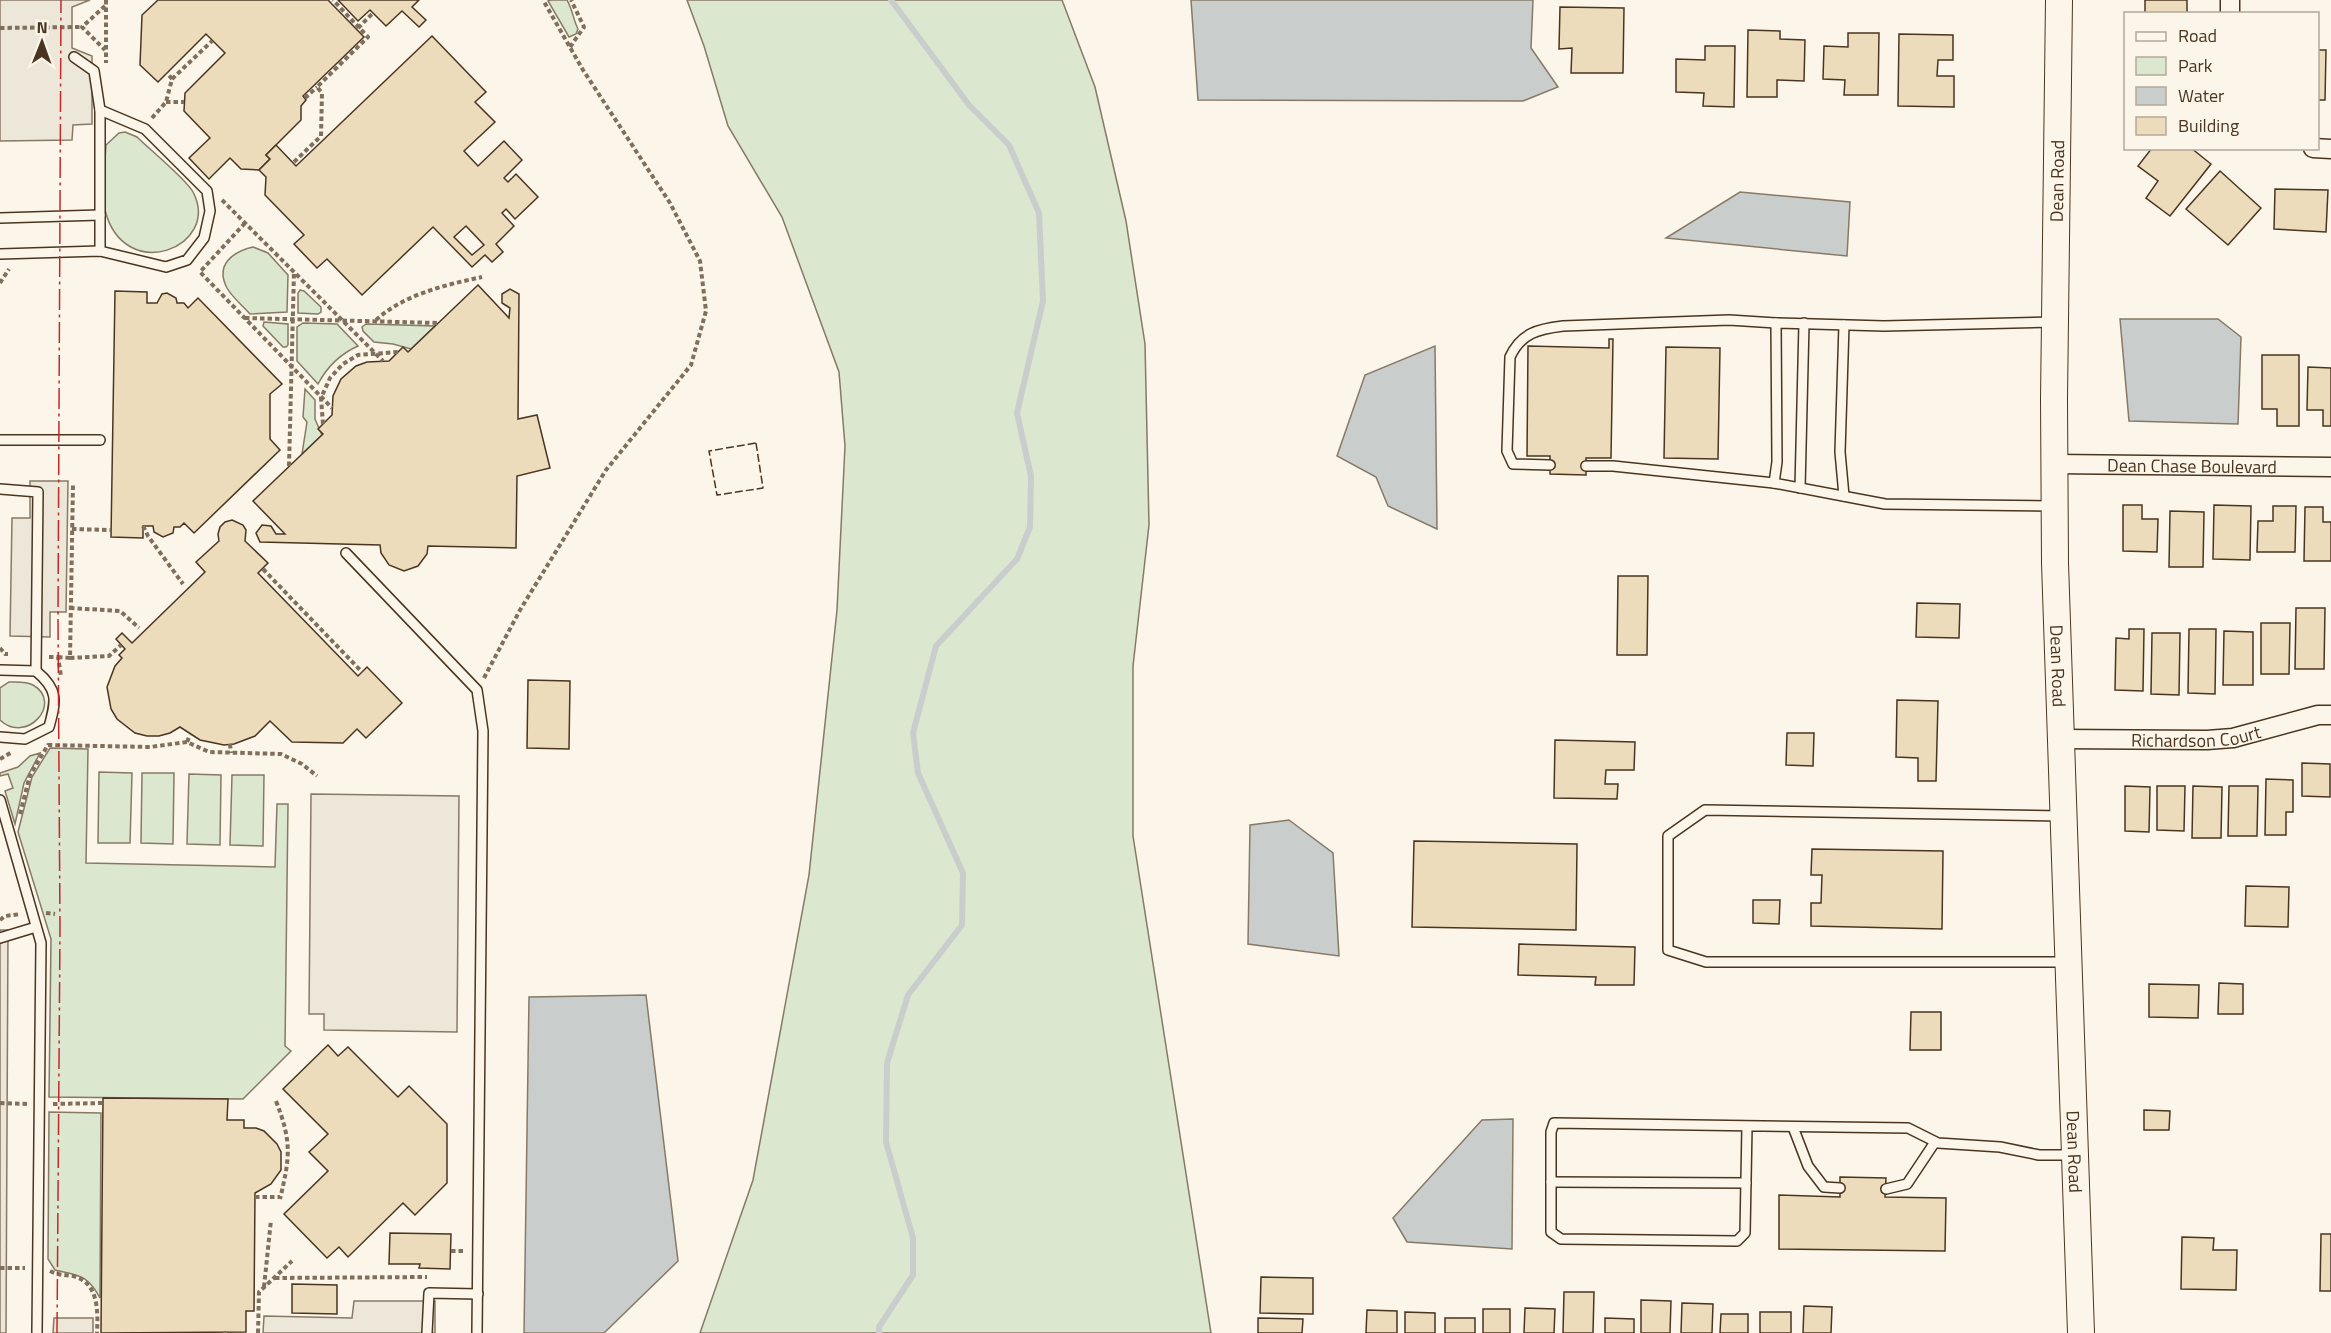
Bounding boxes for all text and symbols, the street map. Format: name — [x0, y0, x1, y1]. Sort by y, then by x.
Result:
north arrow — [12, 12, 72, 72]
legend — [2124, 12, 2319, 150]
text: N — [37, 15, 48, 39]
text: Road — [2178, 22, 2217, 49]
text: Park — [2178, 52, 2213, 79]
text: Water — [2178, 82, 2224, 109]
text: Building — [2178, 112, 2239, 139]
street label: Dean Road — [2043, 140, 2071, 222]
street label: Dean Chase Boulevard — [2107, 451, 2277, 480]
street label: Dean Road — [2044, 624, 2073, 708]
street label: Richardson Court — [2131, 718, 2264, 754]
street label: Dean Road — [2060, 1110, 2090, 1193]

